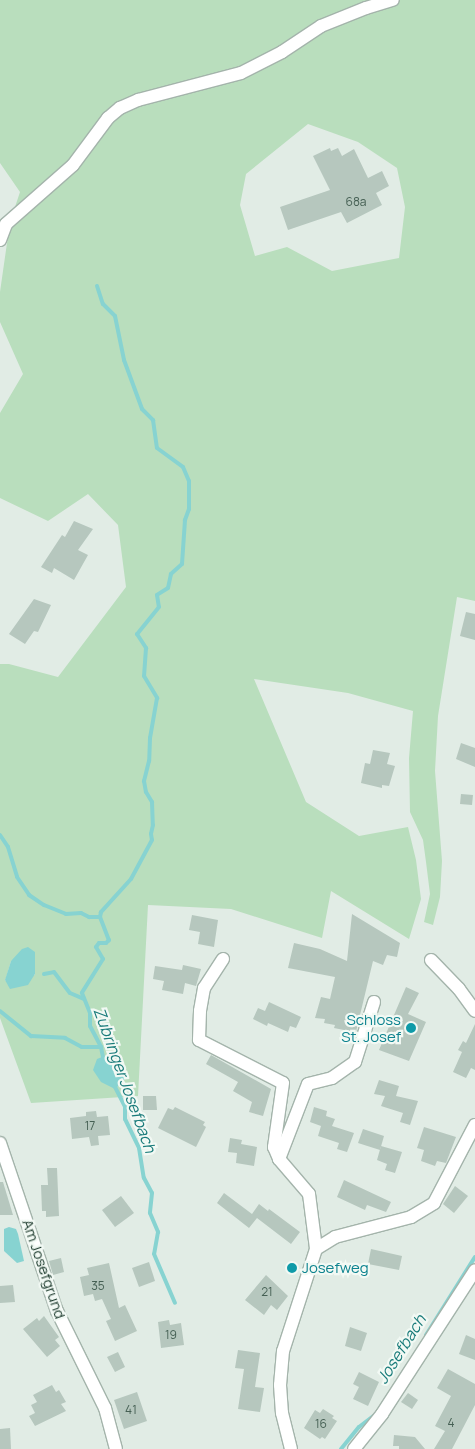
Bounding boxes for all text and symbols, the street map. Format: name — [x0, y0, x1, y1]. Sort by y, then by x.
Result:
house number: 68a — [345, 195, 367, 209]
water label: Zubringer Josefbach — [90, 1005, 160, 1155]
place label: Schloss St. Josef — [341, 1010, 401, 1045]
marker: Schloss St. Josef — [405, 1022, 417, 1034]
house number: 17 — [85, 1119, 95, 1133]
street label: Am Josefgrund — [19, 1217, 69, 1321]
place label: Josefweg — [302, 1259, 369, 1277]
marker: Josefweg — [286, 1262, 298, 1274]
house number: 35 — [91, 1279, 105, 1293]
house number: 21 — [261, 1285, 273, 1299]
water label: Josefbach — [372, 1311, 430, 1387]
house number: 19 — [165, 1328, 177, 1342]
house number: 41 — [125, 1403, 137, 1417]
house number: 4 — [447, 1416, 455, 1430]
house number: 16 — [315, 1417, 327, 1431]

